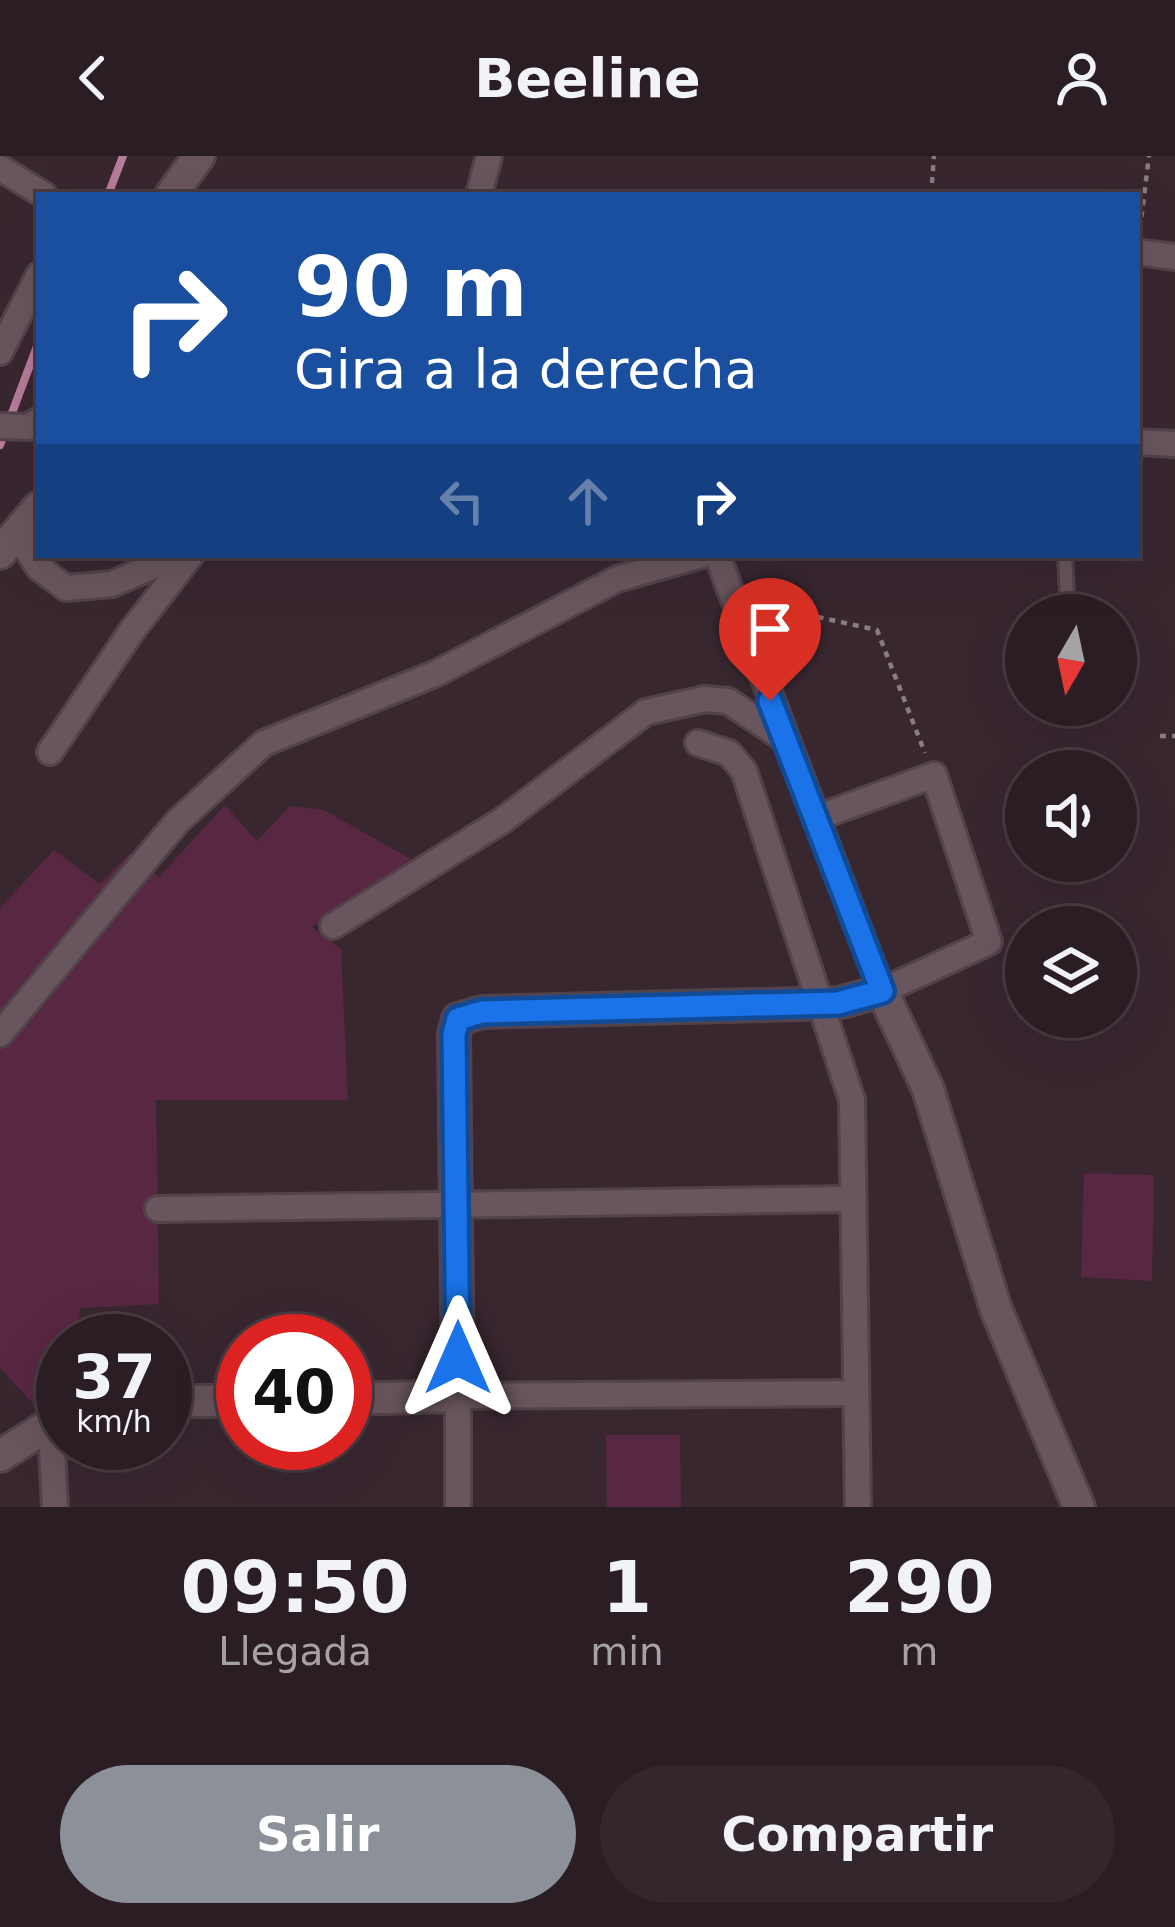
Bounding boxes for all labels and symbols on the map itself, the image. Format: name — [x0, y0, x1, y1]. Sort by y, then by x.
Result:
pin — [719, 578, 821, 701]
north arrow — [1005, 594, 1137, 726]
position arrow — [395, 1295, 521, 1421]
speed limit sign: 40 — [216, 1314, 372, 1470]

